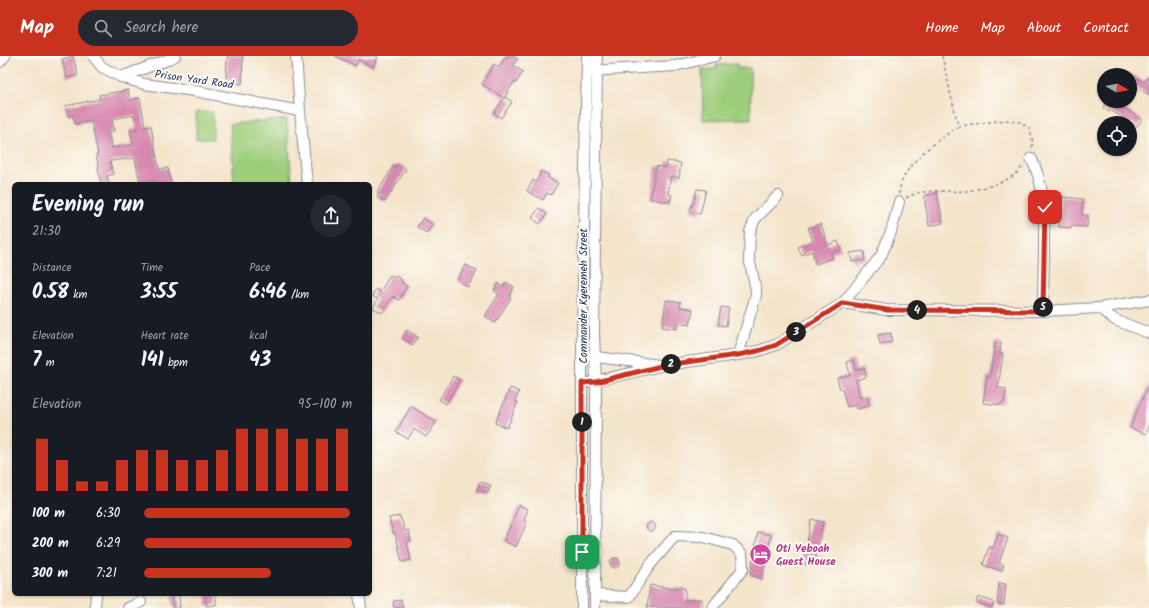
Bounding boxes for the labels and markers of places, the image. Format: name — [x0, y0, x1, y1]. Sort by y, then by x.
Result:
pin — [1028, 190, 1062, 224]
pin: 5 — [1033, 297, 1053, 317]
pin: 4 — [907, 300, 927, 320]
pin: 3 — [786, 322, 806, 342]
pin: 2 — [661, 354, 681, 374]
pin: 1 — [572, 412, 592, 432]
pin — [565, 535, 599, 569]
place label: Oti Yeboah Guest House — [776, 540, 836, 571]
hotel icon: Oti Yeboah Guest House — [747, 542, 773, 568]

